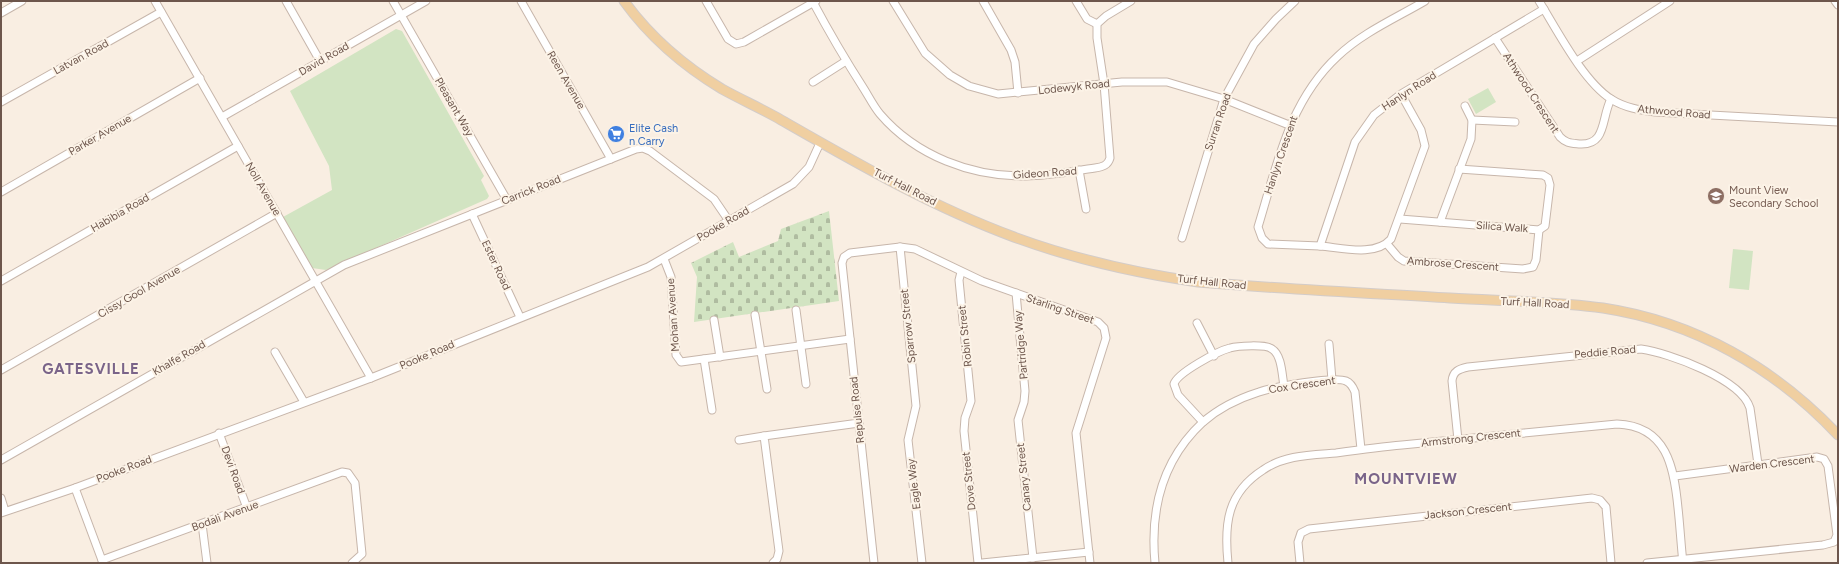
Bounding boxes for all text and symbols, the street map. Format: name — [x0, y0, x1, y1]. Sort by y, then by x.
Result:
street label: Latvan Road — [51, 37, 111, 77]
street label: David Road — [297, 39, 351, 79]
street label: Reen Avenue — [544, 49, 588, 111]
street label: Athwood Crescent — [1500, 50, 1562, 136]
street label: Hanlyn Road — [1379, 69, 1439, 113]
street label: Pleasant Way — [432, 75, 476, 139]
street label: Lodewyk Road — [1037, 77, 1111, 97]
street label: Surran Road — [1202, 91, 1234, 153]
street label: Athwood Road — [1637, 102, 1711, 122]
street label: Parker Avenue — [66, 112, 134, 158]
street label: Hanlyn Crescent — [1261, 114, 1301, 196]
place label: Elite Cash n Carry — [629, 122, 678, 148]
supermarket icon: Elite Cash n Carry — [606, 124, 626, 144]
street label: Noll Avenue — [242, 160, 284, 218]
street label: Gideon Road — [1013, 164, 1077, 182]
street label: Turf Hall Road — [871, 166, 939, 208]
street label: Carrick Road — [499, 172, 563, 208]
place label: Mount View Secondary School — [1729, 184, 1819, 210]
school or university icon: Mount View Secondary School — [1706, 186, 1726, 206]
street label: Habibia Road — [88, 191, 152, 235]
street label: Pooke Road — [695, 204, 751, 244]
street label: Silica Walk — [1476, 219, 1529, 235]
street label: Ester Road — [479, 238, 513, 292]
street label: Ambrose Crescent — [1407, 254, 1499, 274]
street label: Cissy Gool Avenue — [96, 263, 182, 321]
street label: Turf Hall Road — [1177, 272, 1247, 292]
street label: Mohan Avenue — [664, 278, 682, 352]
street label: Sparrow Street — [898, 288, 918, 364]
street label: Starling Street — [1024, 291, 1096, 327]
street label: Turf Hall Road — [1500, 295, 1570, 311]
street label: Robin Street — [955, 305, 975, 367]
street label: Partridge Way — [1011, 310, 1030, 380]
street label: Khalfe Road — [150, 338, 208, 378]
street label: Pooke Road — [398, 338, 456, 372]
street label: Peddie Road — [1574, 343, 1636, 361]
district label: GATESVILLE — [42, 360, 140, 378]
street label: Cox Crescent — [1268, 374, 1336, 396]
street label: Repulse Road — [847, 376, 867, 444]
street label: Armstrong Crescent — [1420, 426, 1522, 450]
street label: Canary Street — [1014, 442, 1034, 512]
street label: Devi Road — [218, 444, 248, 496]
street label: Dove Street — [959, 451, 979, 511]
street label: Pooke Road — [94, 452, 154, 486]
street label: Warden Crescent — [1729, 452, 1815, 476]
street label: Eagle Way — [904, 458, 924, 510]
district label: MOUNTVIEW — [1354, 470, 1458, 488]
street label: Bodali Avenue — [190, 498, 260, 534]
street label: Jackson Crescent — [1424, 500, 1512, 522]

